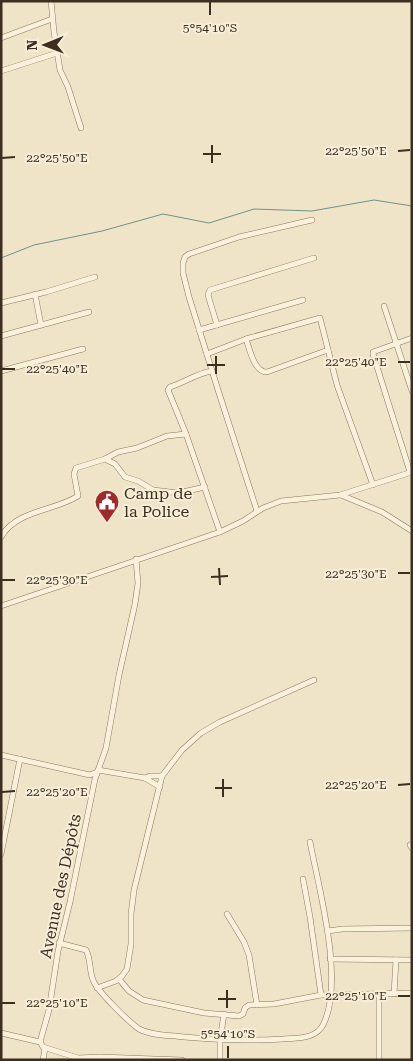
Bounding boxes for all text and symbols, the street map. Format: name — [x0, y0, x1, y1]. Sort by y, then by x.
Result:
north arrow — [20, 20, 70, 70]
text: 5°54'10"S — [183, 21, 237, 35]
text: N — [24, 39, 40, 51]
text: 22°25'50"E — [325, 144, 387, 158]
text: 22°25'50"E — [26, 151, 88, 165]
text: 22°25'40"E — [325, 355, 387, 369]
text: 22°25'40"E — [26, 362, 88, 376]
place label: Camp de la Police — [124, 484, 193, 521]
public building icon: Camp de la Police — [94, 489, 120, 523]
text: 22°25'30"E — [325, 567, 387, 581]
text: 22°25'30"E — [26, 573, 88, 587]
text: 22°25'20"E — [325, 778, 387, 792]
text: 22°25'20"E — [26, 785, 88, 799]
street label: Avenue des Dépôts — [36, 812, 85, 960]
text: 22°25'10"E — [325, 989, 387, 1003]
text: 22°25'10"E — [26, 996, 88, 1010]
text: 5°54'10"S — [201, 1027, 255, 1041]

